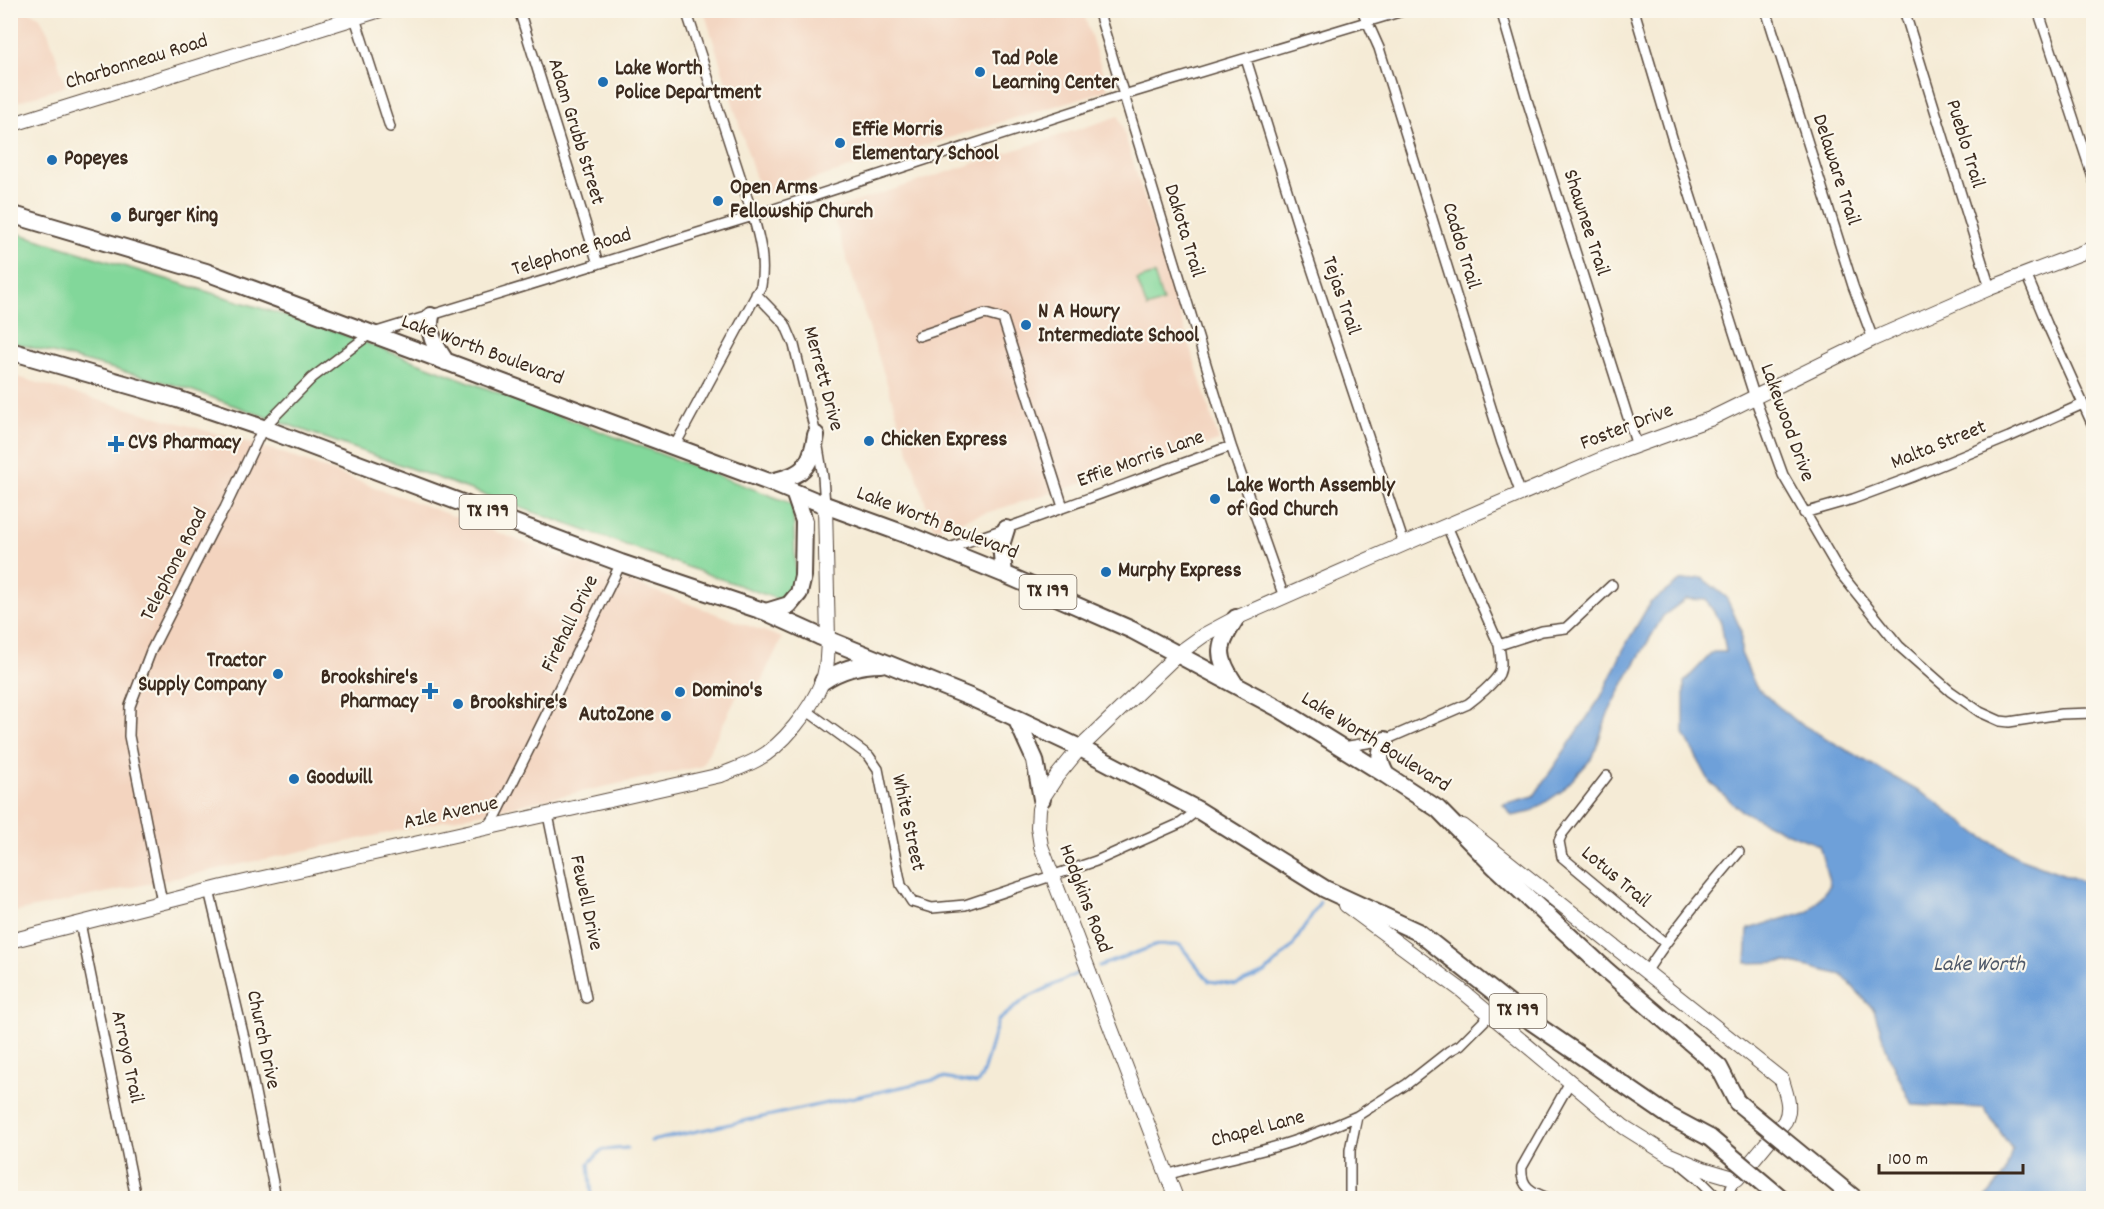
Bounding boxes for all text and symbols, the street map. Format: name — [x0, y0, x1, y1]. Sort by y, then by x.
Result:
street label: Charbonneau Road — [62, 27, 212, 99]
place label: Tad Pole Learning Center — [992, 45, 1120, 99]
street label: Adam Grubb Street — [538, 55, 612, 209]
place label: Lake Worth Police Department — [615, 55, 762, 109]
marker: Tad Pole Learning Center — [973, 65, 987, 79]
marker: Lake Worth Police Department — [596, 75, 610, 89]
street label: Pueblo Trail — [1936, 96, 1992, 192]
street label: Delaware Trail — [1803, 111, 1867, 229]
place label: Effie Morris Elementary School — [852, 116, 1000, 170]
marker: Effie Morris Elementary School — [833, 136, 847, 150]
place label: Popeyes — [64, 145, 129, 175]
marker: Popeyes — [45, 153, 59, 167]
street label: Shawnee Trail — [1554, 166, 1616, 280]
place label: Open Arms Fellowship Church — [730, 174, 874, 228]
street label: Dakota Trail — [1155, 181, 1211, 281]
marker: Open Arms Fellowship Church — [711, 194, 725, 208]
street label: Caddo Trail — [1433, 199, 1487, 293]
place label: Burger King — [128, 202, 218, 232]
marker: Burger King — [109, 210, 123, 224]
street label: Telephone Road — [509, 221, 635, 285]
street label: Tejas Trail — [1313, 253, 1367, 339]
place label: N A Howry Intermediate School — [1038, 298, 1200, 352]
street label: Lake Worth Boulevard — [396, 308, 568, 394]
marker: N A Howry Intermediate School — [1019, 318, 1033, 332]
street label: Merrett Drive — [794, 323, 850, 435]
street label: Lakewood Drive — [1751, 360, 1821, 486]
street label: Foster Drive — [1576, 397, 1678, 459]
street label: Malta Street — [1887, 413, 1991, 479]
street label: Effie Morris Lane — [1073, 423, 1209, 497]
place label: Chicken Express — [881, 426, 1008, 456]
place label: CVS Pharmacy — [128, 429, 242, 459]
marker: Chicken Express — [862, 434, 876, 448]
marker: CVS Pharmacy — [109, 437, 123, 451]
place label: Lake Worth Assembly of God Church — [1227, 472, 1396, 526]
street label: Lake Worth Boulevard — [852, 479, 1022, 569]
marker: Lake Worth Assembly of God Church — [1208, 492, 1222, 506]
road number: TX 199 — [460, 495, 516, 529]
street label: Telephone Road — [134, 503, 216, 627]
place label: Murphy Express — [1118, 557, 1242, 587]
marker: Murphy Express — [1099, 565, 1113, 579]
street label: Firehall Drive — [535, 570, 607, 678]
road number: TX 199 — [1020, 575, 1076, 609]
place label: Tractor Supply Company — [138, 647, 267, 701]
place label: Brookshire's Pharmacy — [321, 664, 419, 718]
marker: Tractor Supply Company — [271, 667, 285, 681]
place label: Domino's — [692, 677, 763, 707]
marker: Brookshire's Pharmacy — [423, 684, 437, 698]
marker: Domino's — [673, 685, 687, 699]
street label: Lake Worth Boulevard — [1294, 685, 1456, 801]
place label: Brookshire's — [470, 689, 568, 719]
marker: Brookshire's — [451, 697, 465, 711]
place label: AutoZone — [579, 701, 654, 731]
marker: AutoZone — [659, 709, 673, 723]
place label: Goodwill — [306, 764, 374, 794]
marker: Goodwill — [287, 772, 301, 786]
street label: White Street — [882, 772, 932, 874]
street label: Azle Avenue — [401, 789, 501, 839]
street label: Hodgkins Road — [1050, 840, 1118, 958]
street label: Lotus Trail — [1573, 840, 1657, 916]
street label: Fewell Drive — [560, 853, 610, 953]
water label: Lake Worth — [1933, 950, 2026, 981]
street label: Church Drive — [237, 988, 287, 1092]
road number: TX 199 — [1490, 994, 1546, 1028]
street label: Arroyo Trail — [102, 1008, 150, 1106]
street label: Chapel Lane — [1208, 1103, 1308, 1157]
scale bar — [1879, 1137, 2023, 1175]
text: 100 m — [1888, 1148, 1928, 1173]

